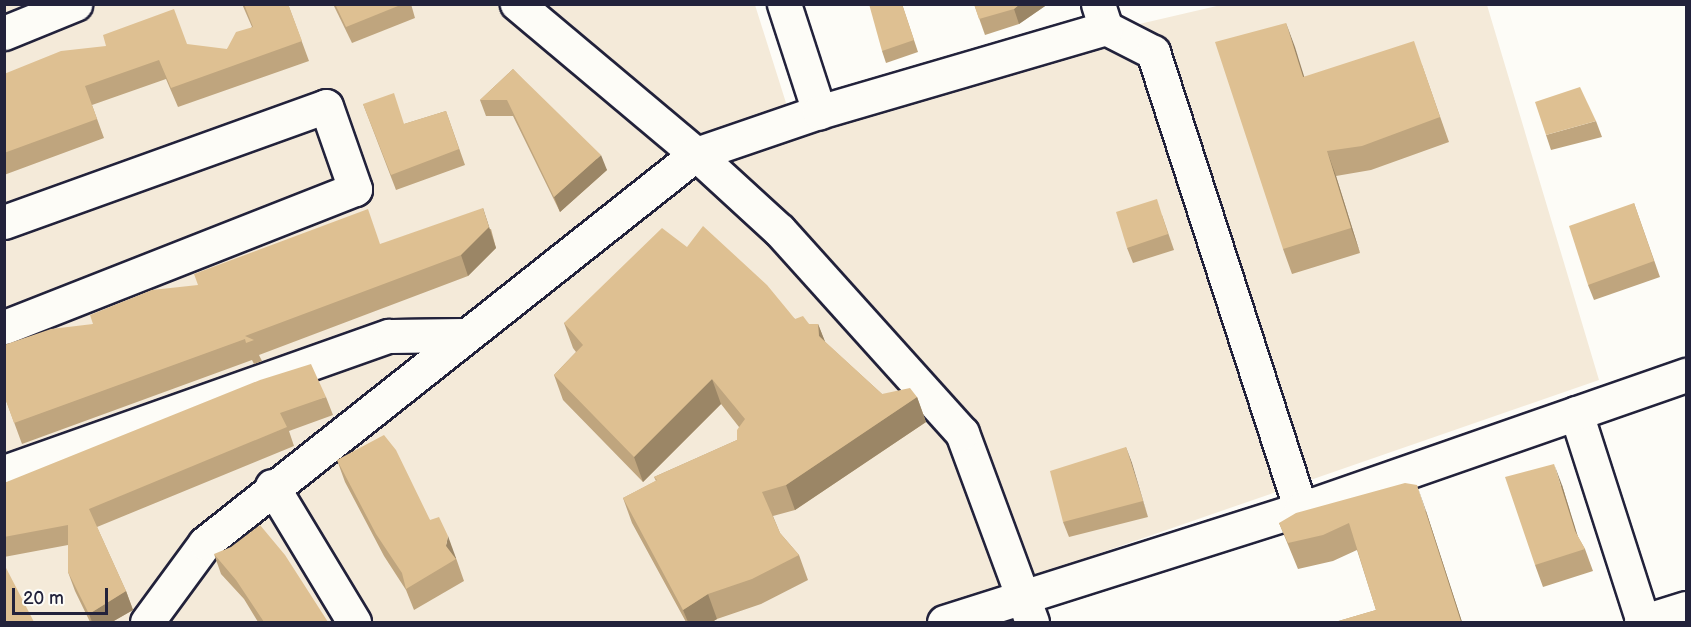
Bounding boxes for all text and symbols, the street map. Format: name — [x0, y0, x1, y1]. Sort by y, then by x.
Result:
scale bar — [15, 576, 111, 614]
text: 20 m — [23, 588, 64, 609]

